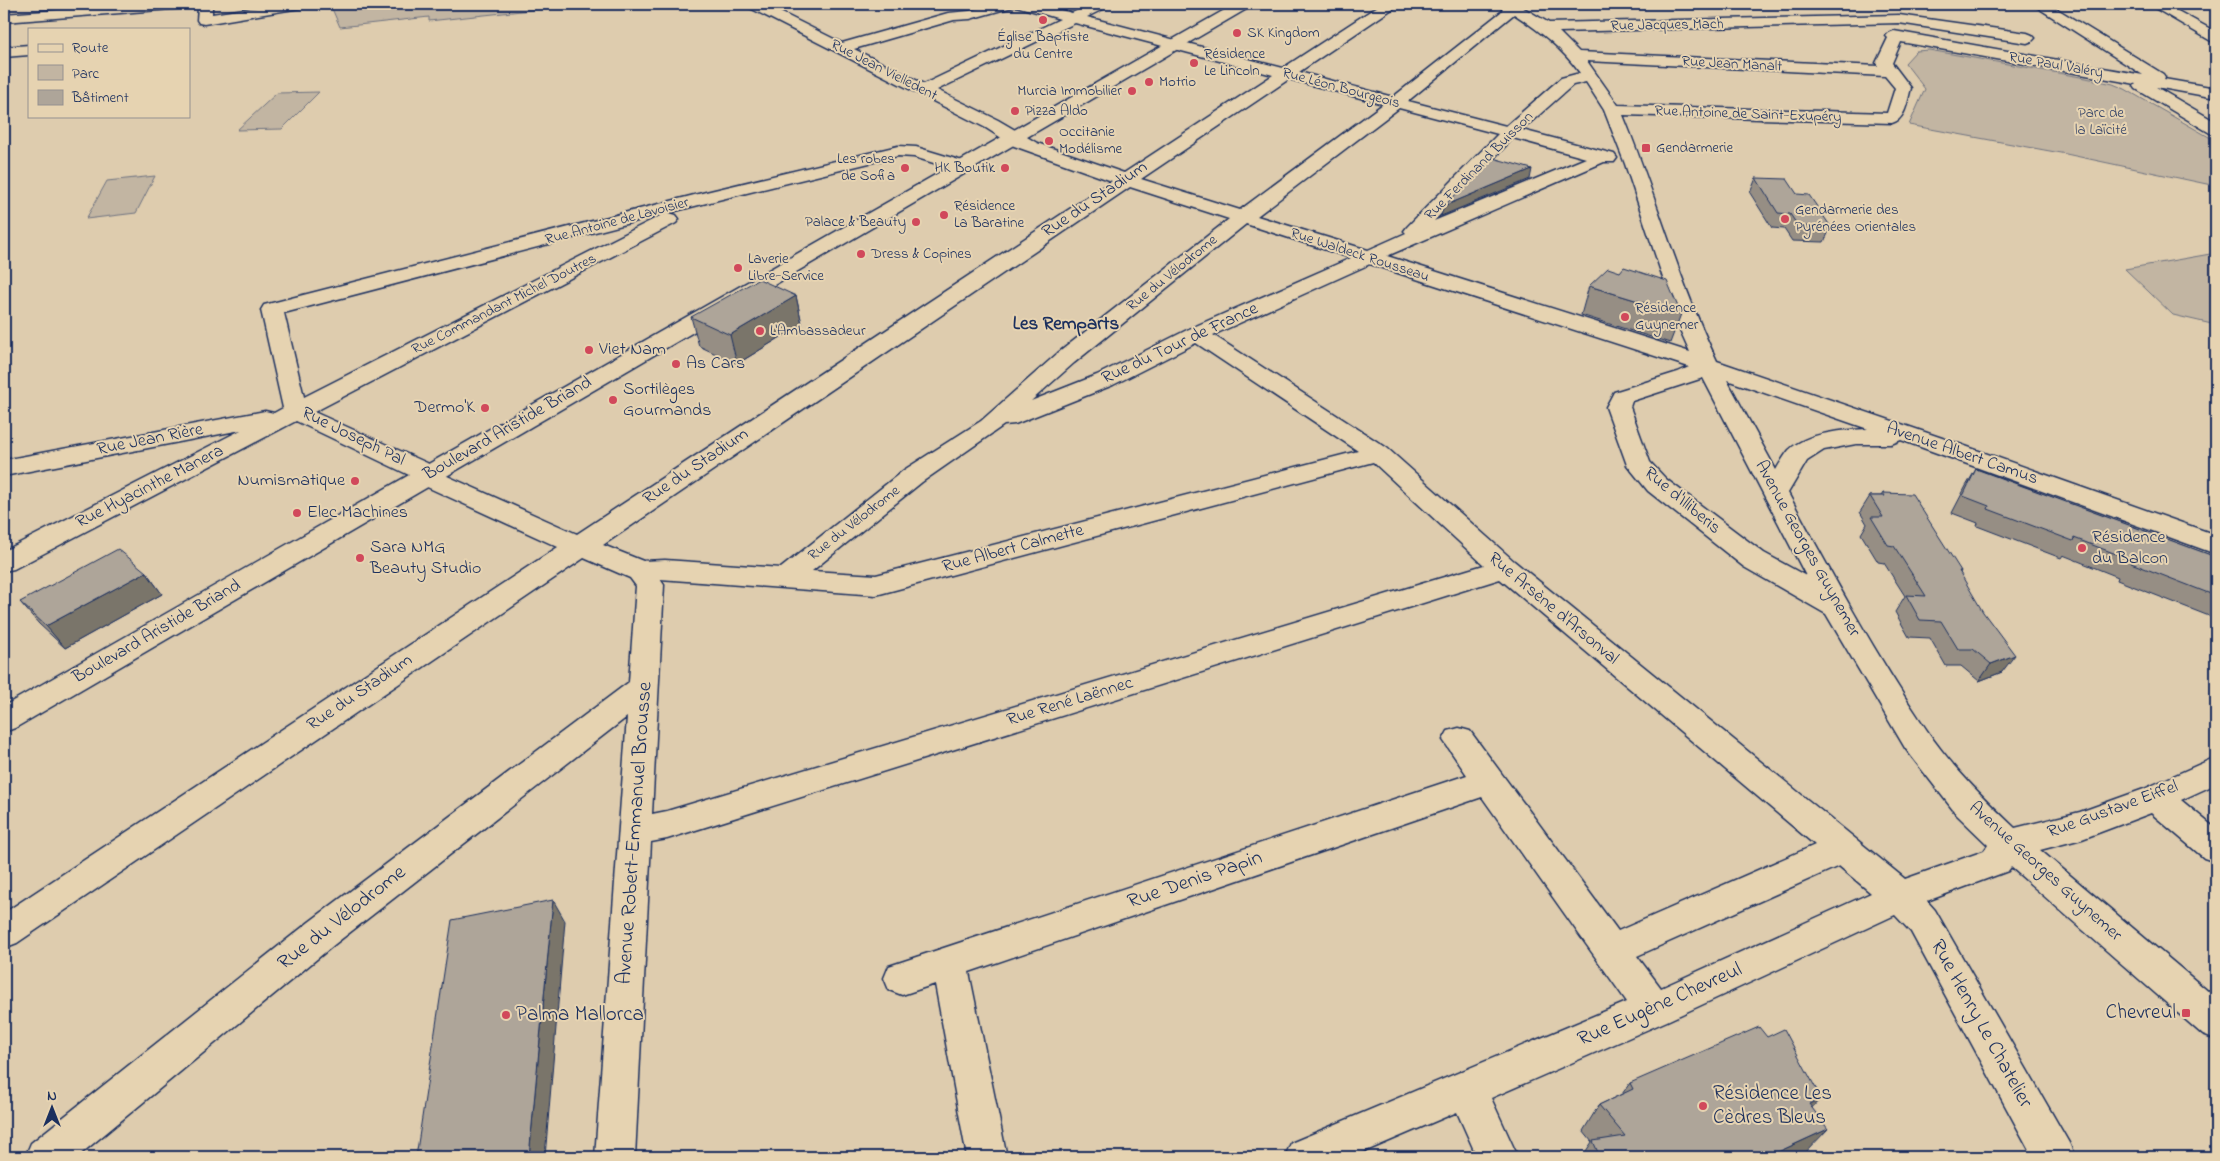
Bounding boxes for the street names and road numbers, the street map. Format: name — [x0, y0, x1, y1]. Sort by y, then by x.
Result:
street label: Rue Jacques Mach — [1610, 13, 1724, 37]
street label: Rue Jean Vielledent — [827, 34, 941, 106]
street label: Rue Paul Valéry — [2007, 46, 2105, 85]
street label: Rue Jean Manalt — [1681, 50, 1783, 78]
street label: Rue Léon Bourgeois — [1279, 62, 1402, 115]
street label: Rue Antoine de Saint-Exupéry — [1654, 100, 1842, 129]
street label: Rue Ferdinand Buisson — [1419, 106, 1539, 226]
street label: Rue du Stadium — [1037, 155, 1153, 245]
street label: Rue Antoine de Lavoisier — [543, 191, 692, 251]
street label: Rue Waldeck Rousseau — [1288, 222, 1432, 288]
street label: Rue du Vélodrome — [1122, 229, 1222, 317]
street label: Rue Commandant Michel Doutres — [408, 248, 600, 360]
street label: Rue du Tour de France — [1097, 296, 1263, 392]
street label: Boulevard Aristide Briand — [418, 370, 597, 488]
street label: Rue Joseph Pal — [297, 401, 409, 473]
street label: Avenue Albert Camus — [1883, 416, 2041, 492]
street label: Rue Jean Rière — [95, 417, 206, 463]
street label: Rue du Stadium — [638, 422, 754, 512]
street label: Rue Hyacinthe Manera — [71, 438, 229, 536]
street label: Avenue Georges Guynemer — [1747, 456, 1867, 643]
street label: Rue d'Illiberis — [1638, 461, 1726, 541]
street label: Rue du Vélodrome — [803, 480, 905, 566]
street label: Rue Albert Calmette — [939, 517, 1087, 580]
street label: Rue Arsène d'Arsonval — [1482, 546, 1624, 672]
street label: Boulevard Aristide Briand — [67, 573, 246, 691]
street label: Rue du Stadium — [302, 648, 418, 738]
street label: Rue René Laënnec — [1004, 670, 1136, 734]
street label: Avenue Robert-Emmanuel Brousse — [609, 680, 661, 985]
street label: Rue Gustave Eiffel — [2044, 774, 2182, 846]
street label: Avenue Georges Guynemer — [1962, 796, 2128, 949]
street label: Rue Denis Papin — [1123, 843, 1267, 917]
street label: Rue du Vélodrome — [271, 858, 413, 978]
street label: Rue Henry Le Chatelier — [1920, 934, 2040, 1115]
street label: Rue Eugène Chevreul — [1573, 955, 1748, 1057]

